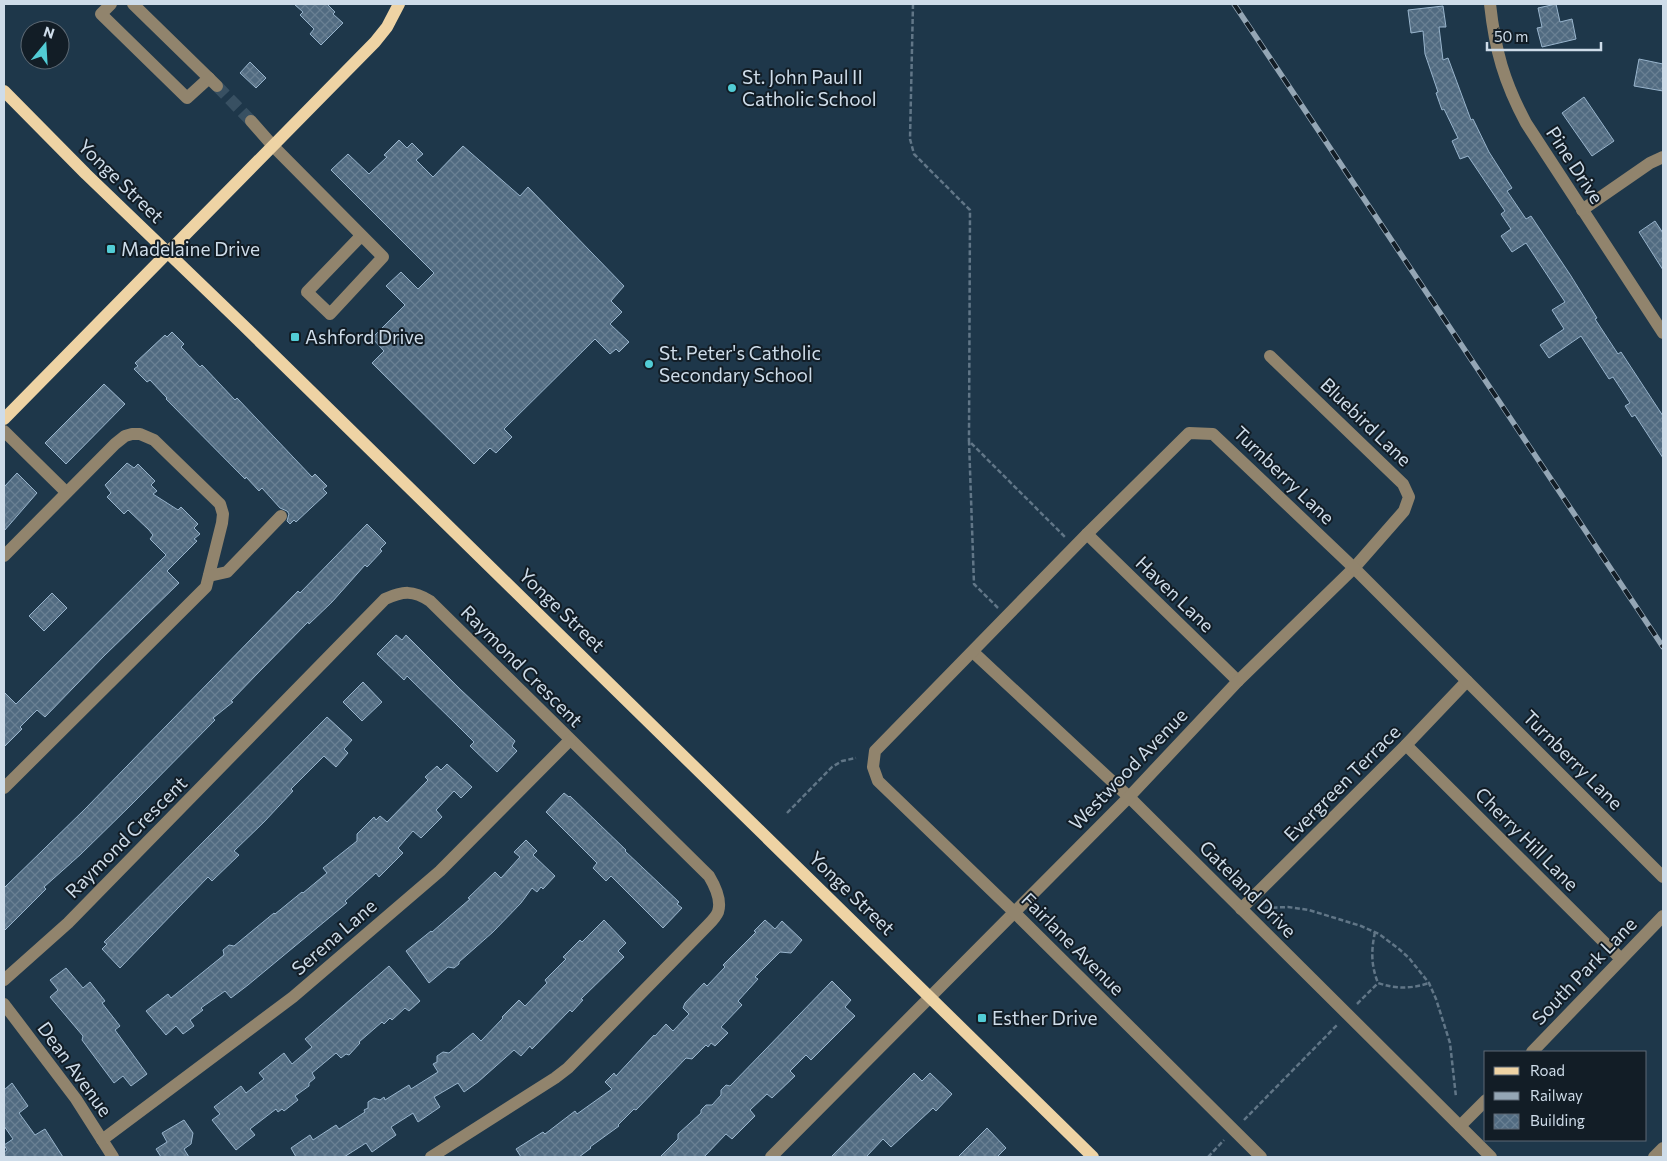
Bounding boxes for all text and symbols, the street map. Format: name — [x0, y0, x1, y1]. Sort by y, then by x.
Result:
north arrow — [20, 20, 70, 70]
scale bar — [1487, 20, 1601, 52]
text: N — [42, 22, 57, 42]
text: 50 m — [1494, 27, 1528, 45]
place label: St. John Paul II Catholic School — [742, 65, 877, 110]
marker: St. John Paul II Catholic School — [726, 82, 738, 94]
street label: Pine Drive — [1542, 122, 1609, 208]
street label: Yonge Street — [74, 134, 169, 227]
place label: Madelaine Drive — [121, 237, 260, 260]
marker: Madelaine Drive — [105, 243, 117, 255]
place label: Ashford Drive — [305, 325, 424, 348]
marker: Ashford Drive — [289, 331, 301, 343]
place label: St. Peter's Catholic Secondary School — [659, 341, 821, 386]
marker: St. Peter's Catholic Secondary School — [643, 358, 655, 370]
street label: Bluebird Lane — [1316, 373, 1417, 471]
street label: Turnberry Lane — [1229, 421, 1340, 529]
street label: Haven Lane — [1132, 551, 1219, 637]
street label: Yonge Street — [515, 563, 610, 656]
street label: Raymond Crescent — [457, 600, 588, 731]
street label: Westwood Avenue — [1064, 703, 1191, 834]
street label: Turnberry Lane — [1519, 705, 1628, 814]
street label: Evergreen Terrace — [1279, 720, 1405, 846]
street label: Raymond Crescent — [60, 771, 191, 902]
street label: Cherry Hill Lane — [1471, 782, 1584, 895]
street label: Gateland Drive — [1195, 835, 1302, 942]
street label: Yonge Street — [805, 846, 900, 939]
street label: Fairlane Avenue — [1017, 888, 1129, 1000]
street label: Serena Lane — [287, 894, 381, 980]
street label: South Park Lane — [1527, 912, 1641, 1029]
place label: Esther Drive — [992, 1006, 1098, 1029]
marker: Esther Drive — [976, 1012, 988, 1024]
street label: Dean Avenue — [33, 1017, 118, 1121]
legend — [1484, 1051, 1647, 1141]
text: Road — [1530, 1061, 1565, 1079]
text: Railway — [1530, 1086, 1583, 1104]
text: Building — [1530, 1111, 1585, 1129]

